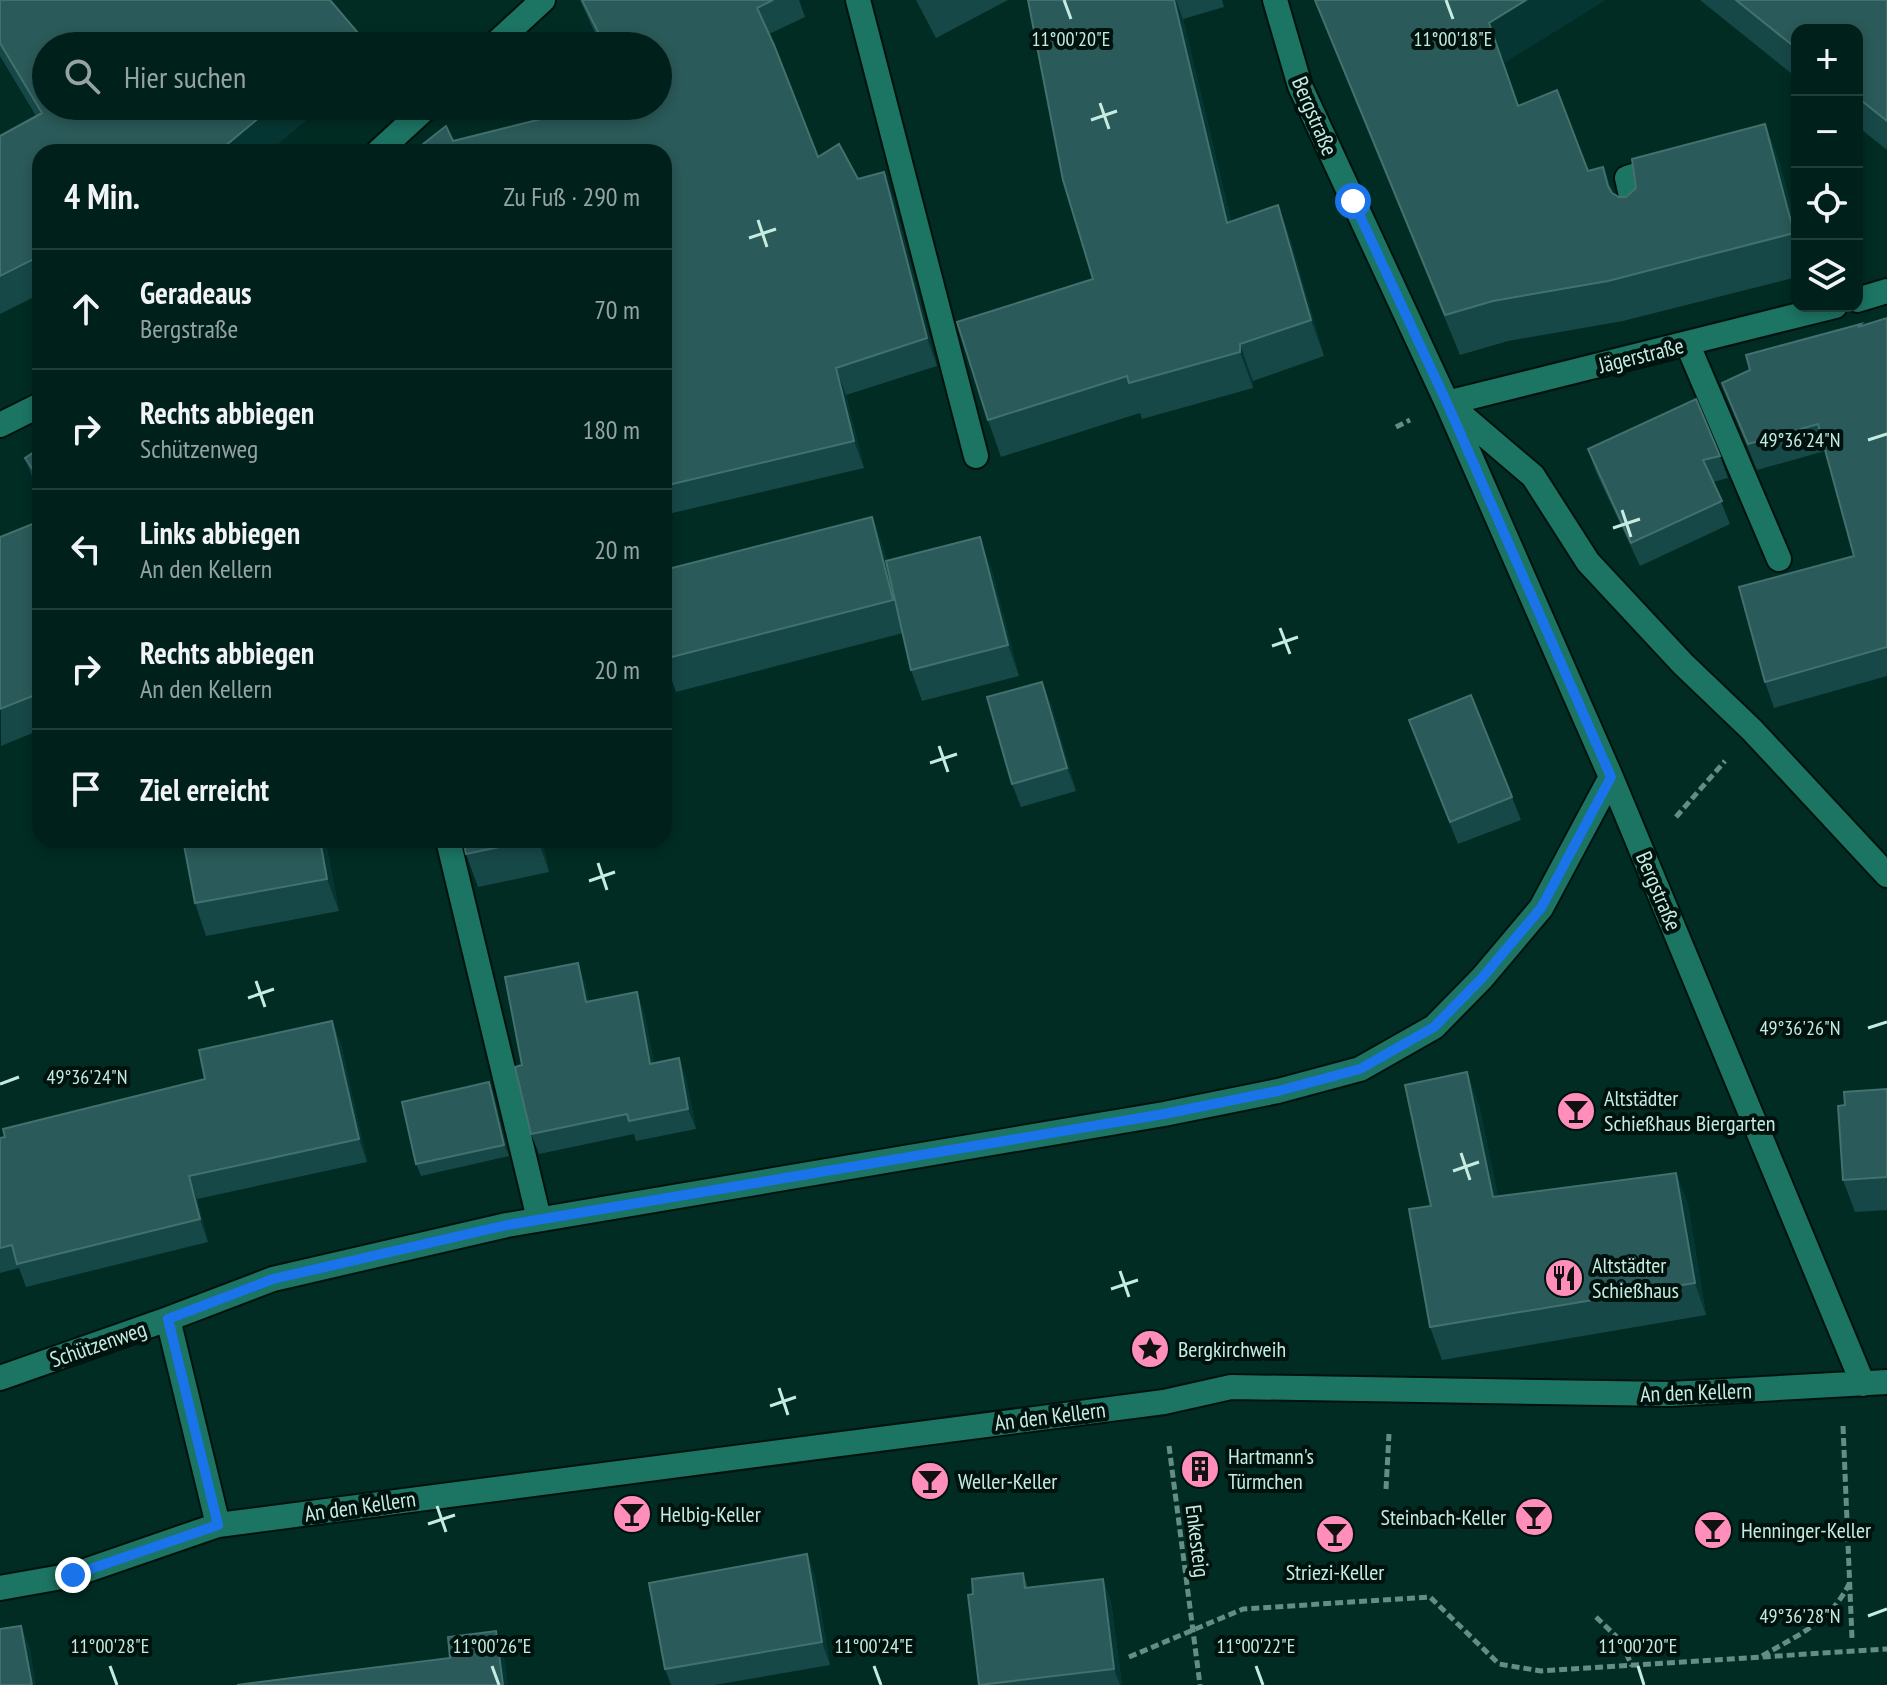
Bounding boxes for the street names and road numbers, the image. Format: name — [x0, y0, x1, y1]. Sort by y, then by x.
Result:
street label: Bergstraße — [1286, 72, 1344, 160]
street label: Jägerstraße — [1595, 331, 1687, 379]
street label: Bergstraße — [1630, 847, 1688, 935]
street label: Schützenweg — [46, 1314, 150, 1374]
street label: An den Kellern — [1640, 1376, 1752, 1408]
street label: An den Kellern — [993, 1395, 1107, 1437]
street label: An den Kellern — [303, 1484, 417, 1528]
street label: Enkesteig — [1180, 1503, 1216, 1579]

